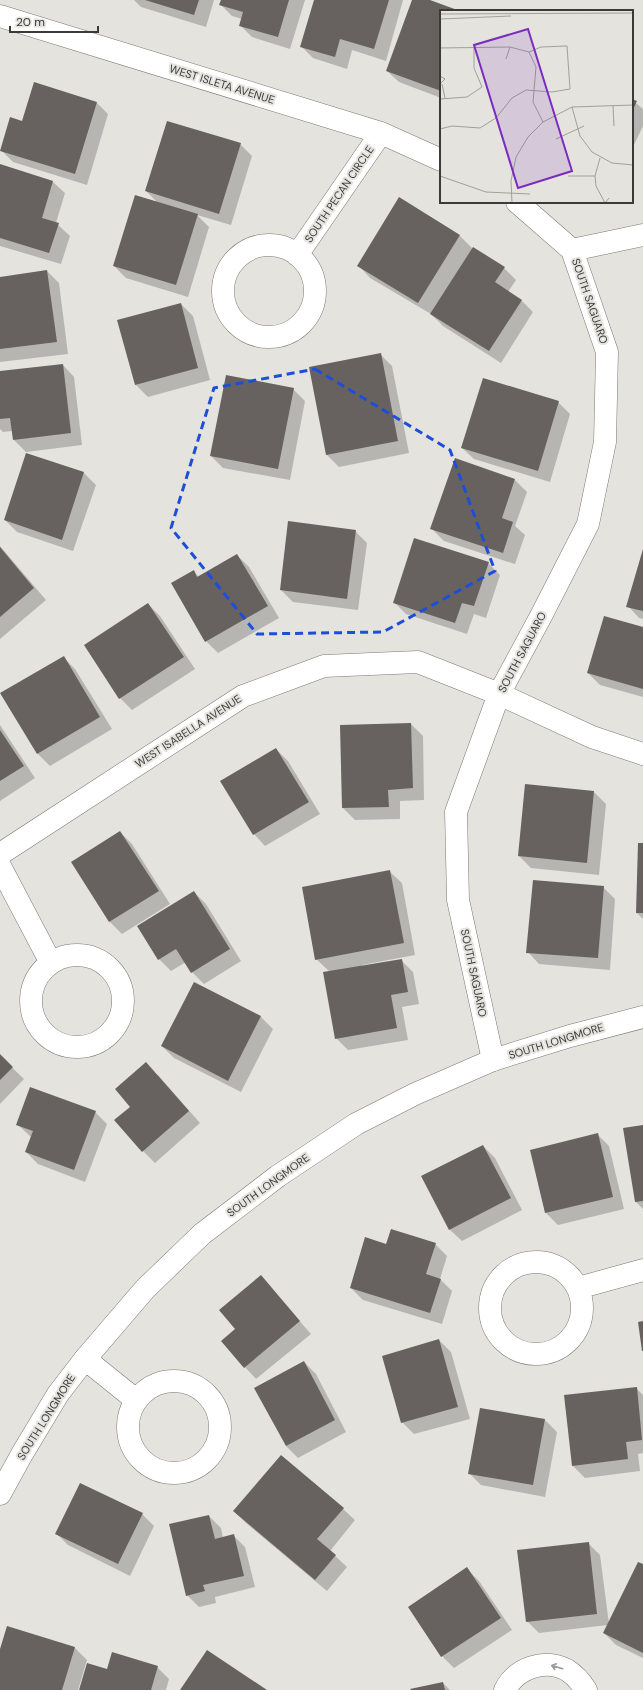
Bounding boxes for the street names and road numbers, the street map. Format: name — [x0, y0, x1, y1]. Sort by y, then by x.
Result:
street label: WEST ISLETA AVENUE — [168, 61, 276, 107]
street label: SOUTH PECAN CIRCLE — [301, 143, 377, 245]
street label: SOUTH SAGUARO — [569, 256, 611, 346]
street label: SOUTH SAGUARO — [495, 609, 549, 695]
street label: WEST ISABELLA AVENUE — [132, 691, 244, 771]
street label: SOUTH SAGUARO — [458, 928, 490, 1018]
street label: SOUTH LONGMORE — [507, 1020, 605, 1062]
street label: SOUTH LONGMORE — [224, 1150, 312, 1220]
street label: SOUTH LONGMORE — [14, 1371, 78, 1463]

